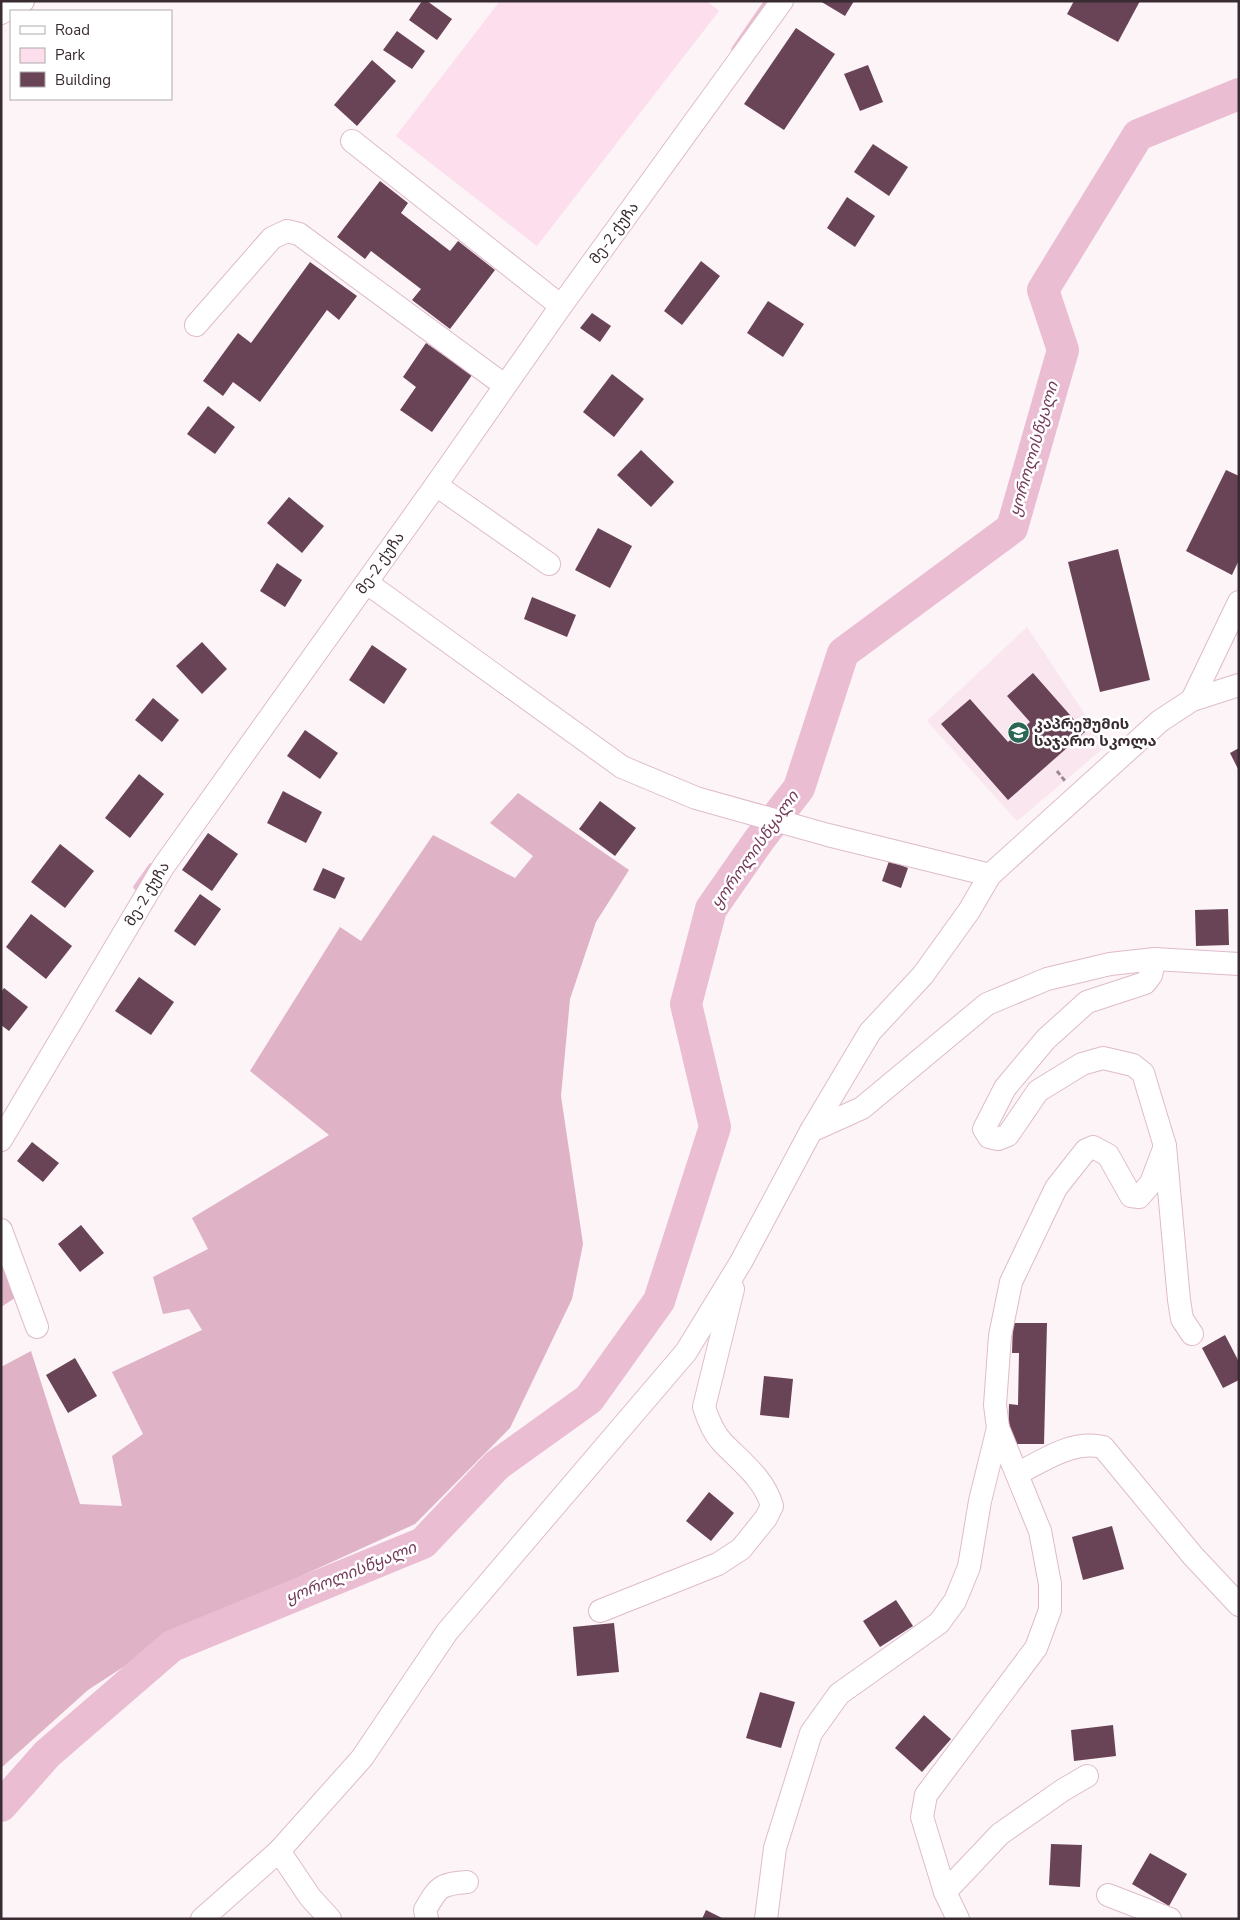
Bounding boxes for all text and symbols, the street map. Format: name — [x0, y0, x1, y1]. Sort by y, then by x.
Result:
legend — [10, 10, 172, 100]
text: Road — [55, 20, 90, 40]
text: Park — [55, 45, 85, 65]
text: Building — [55, 70, 111, 90]
street label: მე-2 ქუჩა — [585, 198, 643, 268]
water label: ყოროლისწყალი — [1004, 378, 1064, 519]
street label: მე-2 ქუჩა — [351, 528, 409, 598]
place label: კაპრეშუმის საჯარო სკოლა — [1034, 714, 1157, 751]
school or university icon: კაპრეშუმის საჯარო სკოლა — [1006, 721, 1030, 745]
water label: ყოროლისწყალი — [706, 786, 804, 913]
street label: მე-2 ქუჩა — [120, 858, 174, 930]
water label: ყოროლისწყალი — [282, 1536, 420, 1609]

